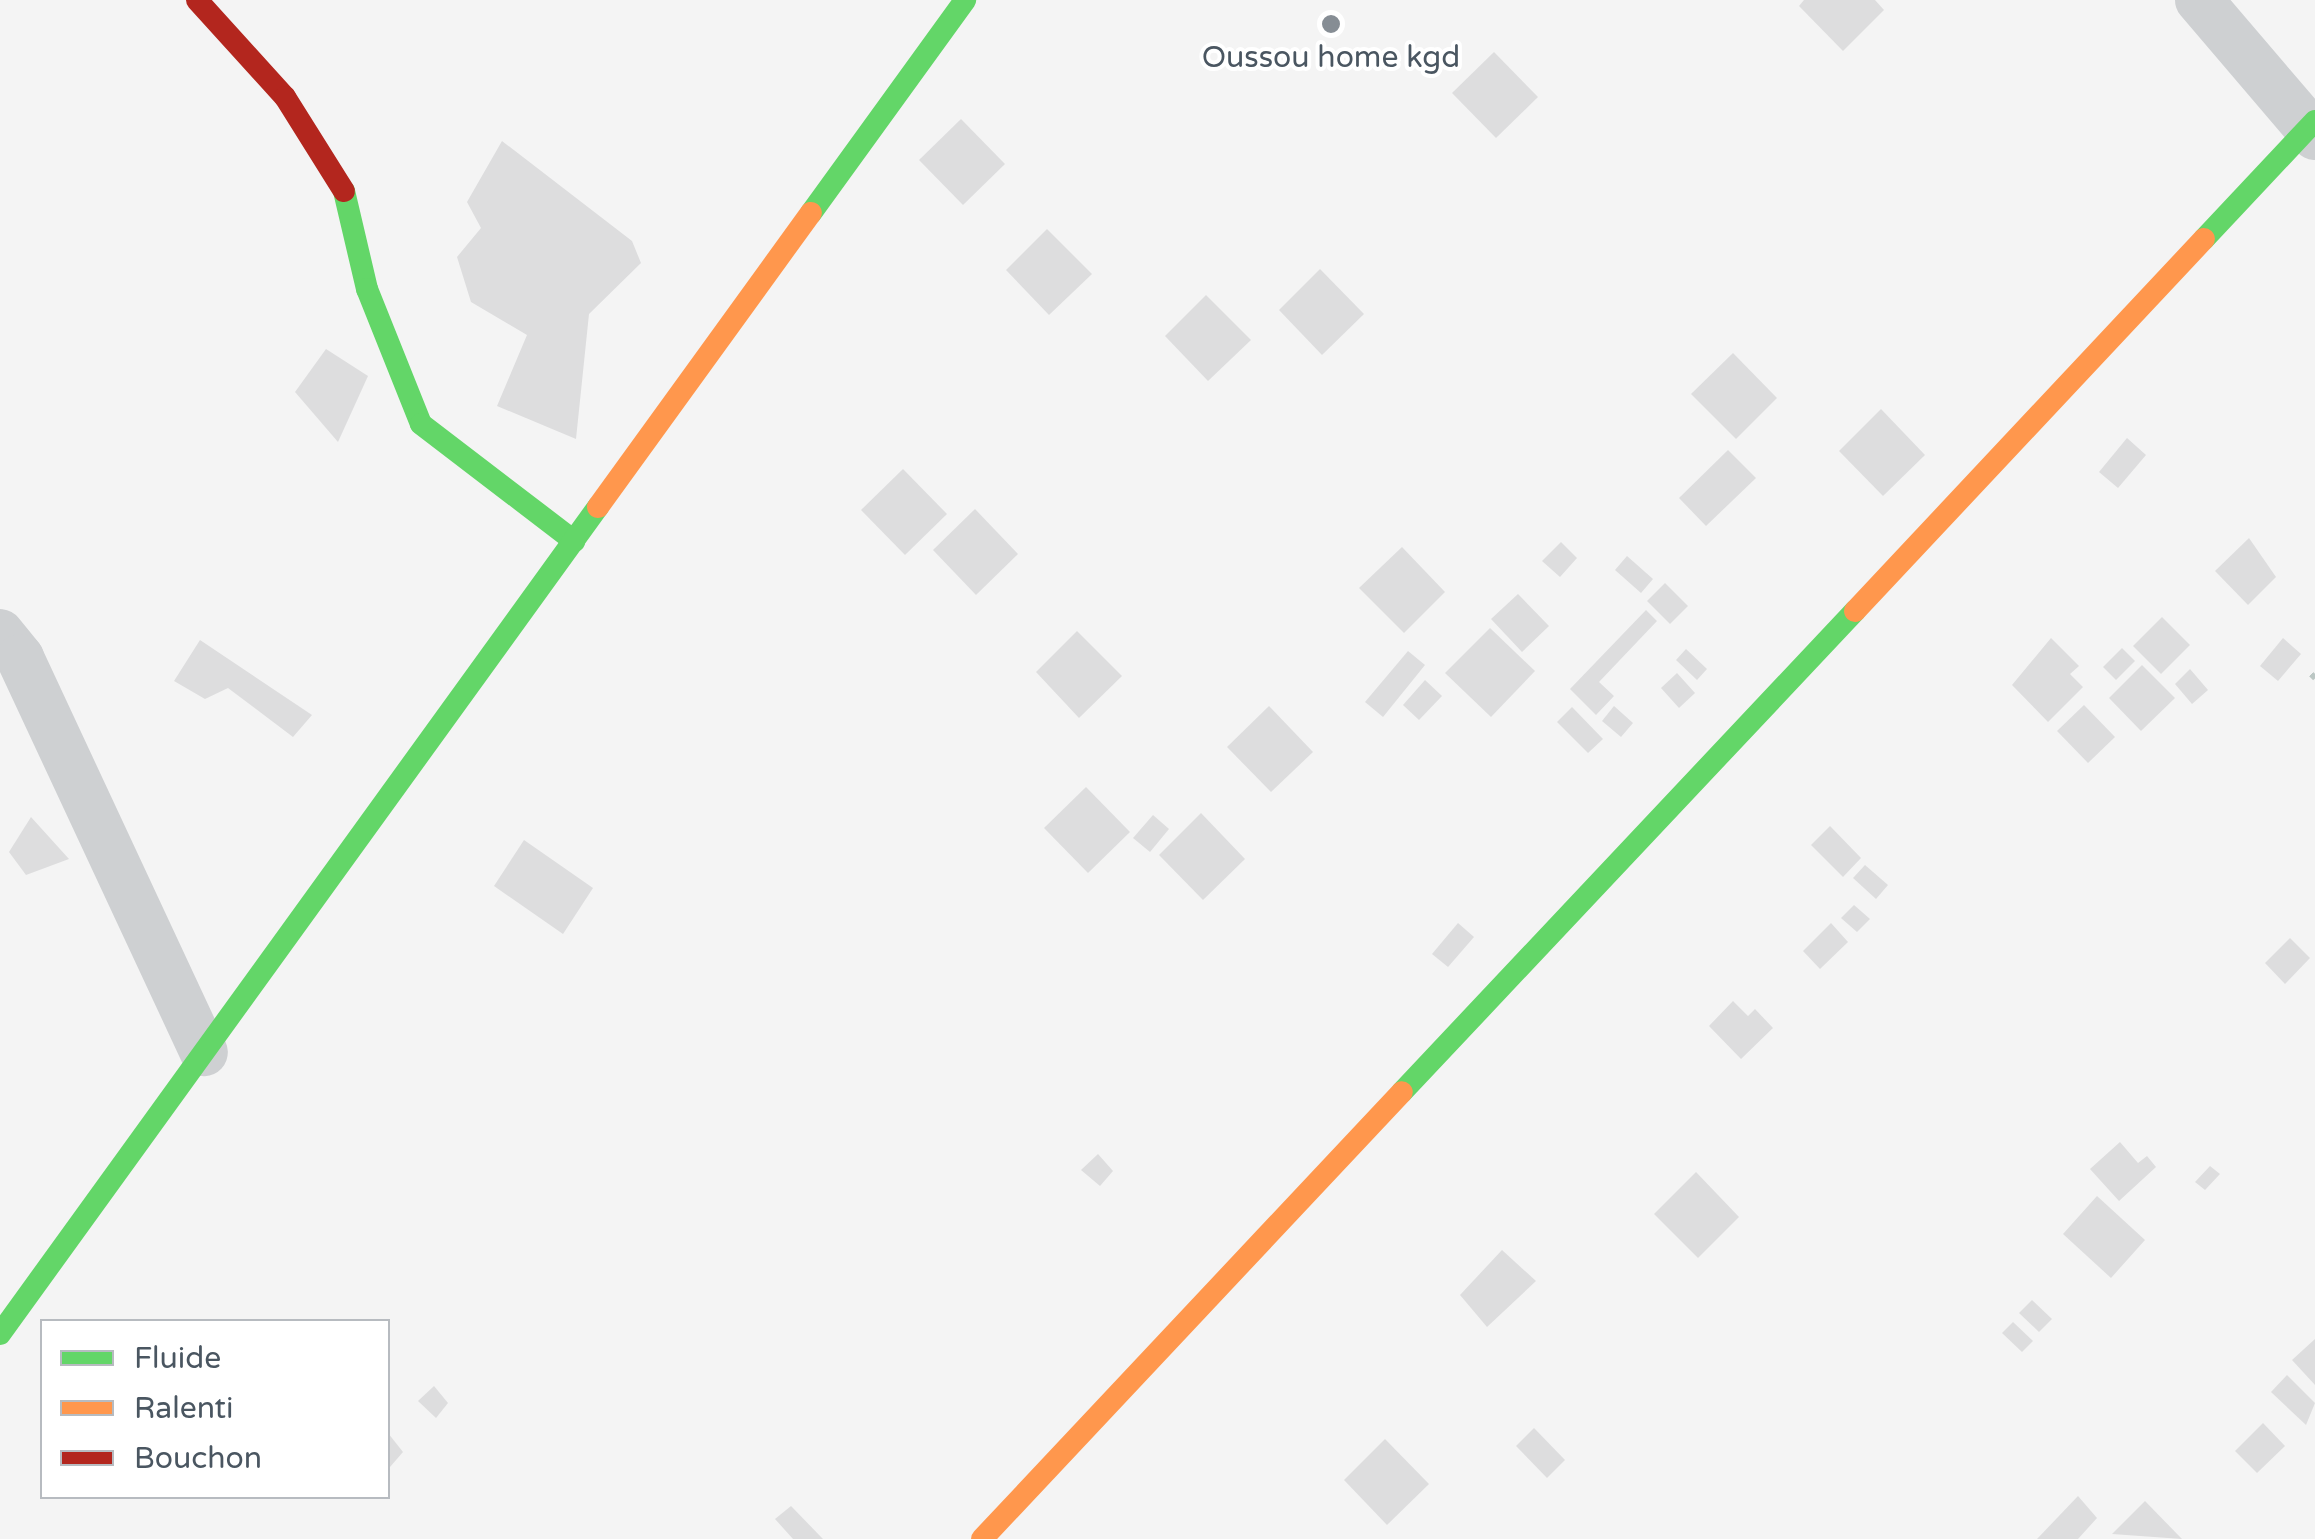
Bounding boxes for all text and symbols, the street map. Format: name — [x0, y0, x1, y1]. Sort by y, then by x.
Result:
marker: Oussou home kgd — [1320, 13, 1342, 35]
place label: Oussou home kgd — [1202, 40, 1460, 76]
legend — [40, 1319, 390, 1499]
text: Fluide — [134, 1340, 221, 1377]
text: Ralenti — [134, 1390, 234, 1427]
text: Bouchon — [134, 1440, 262, 1477]

